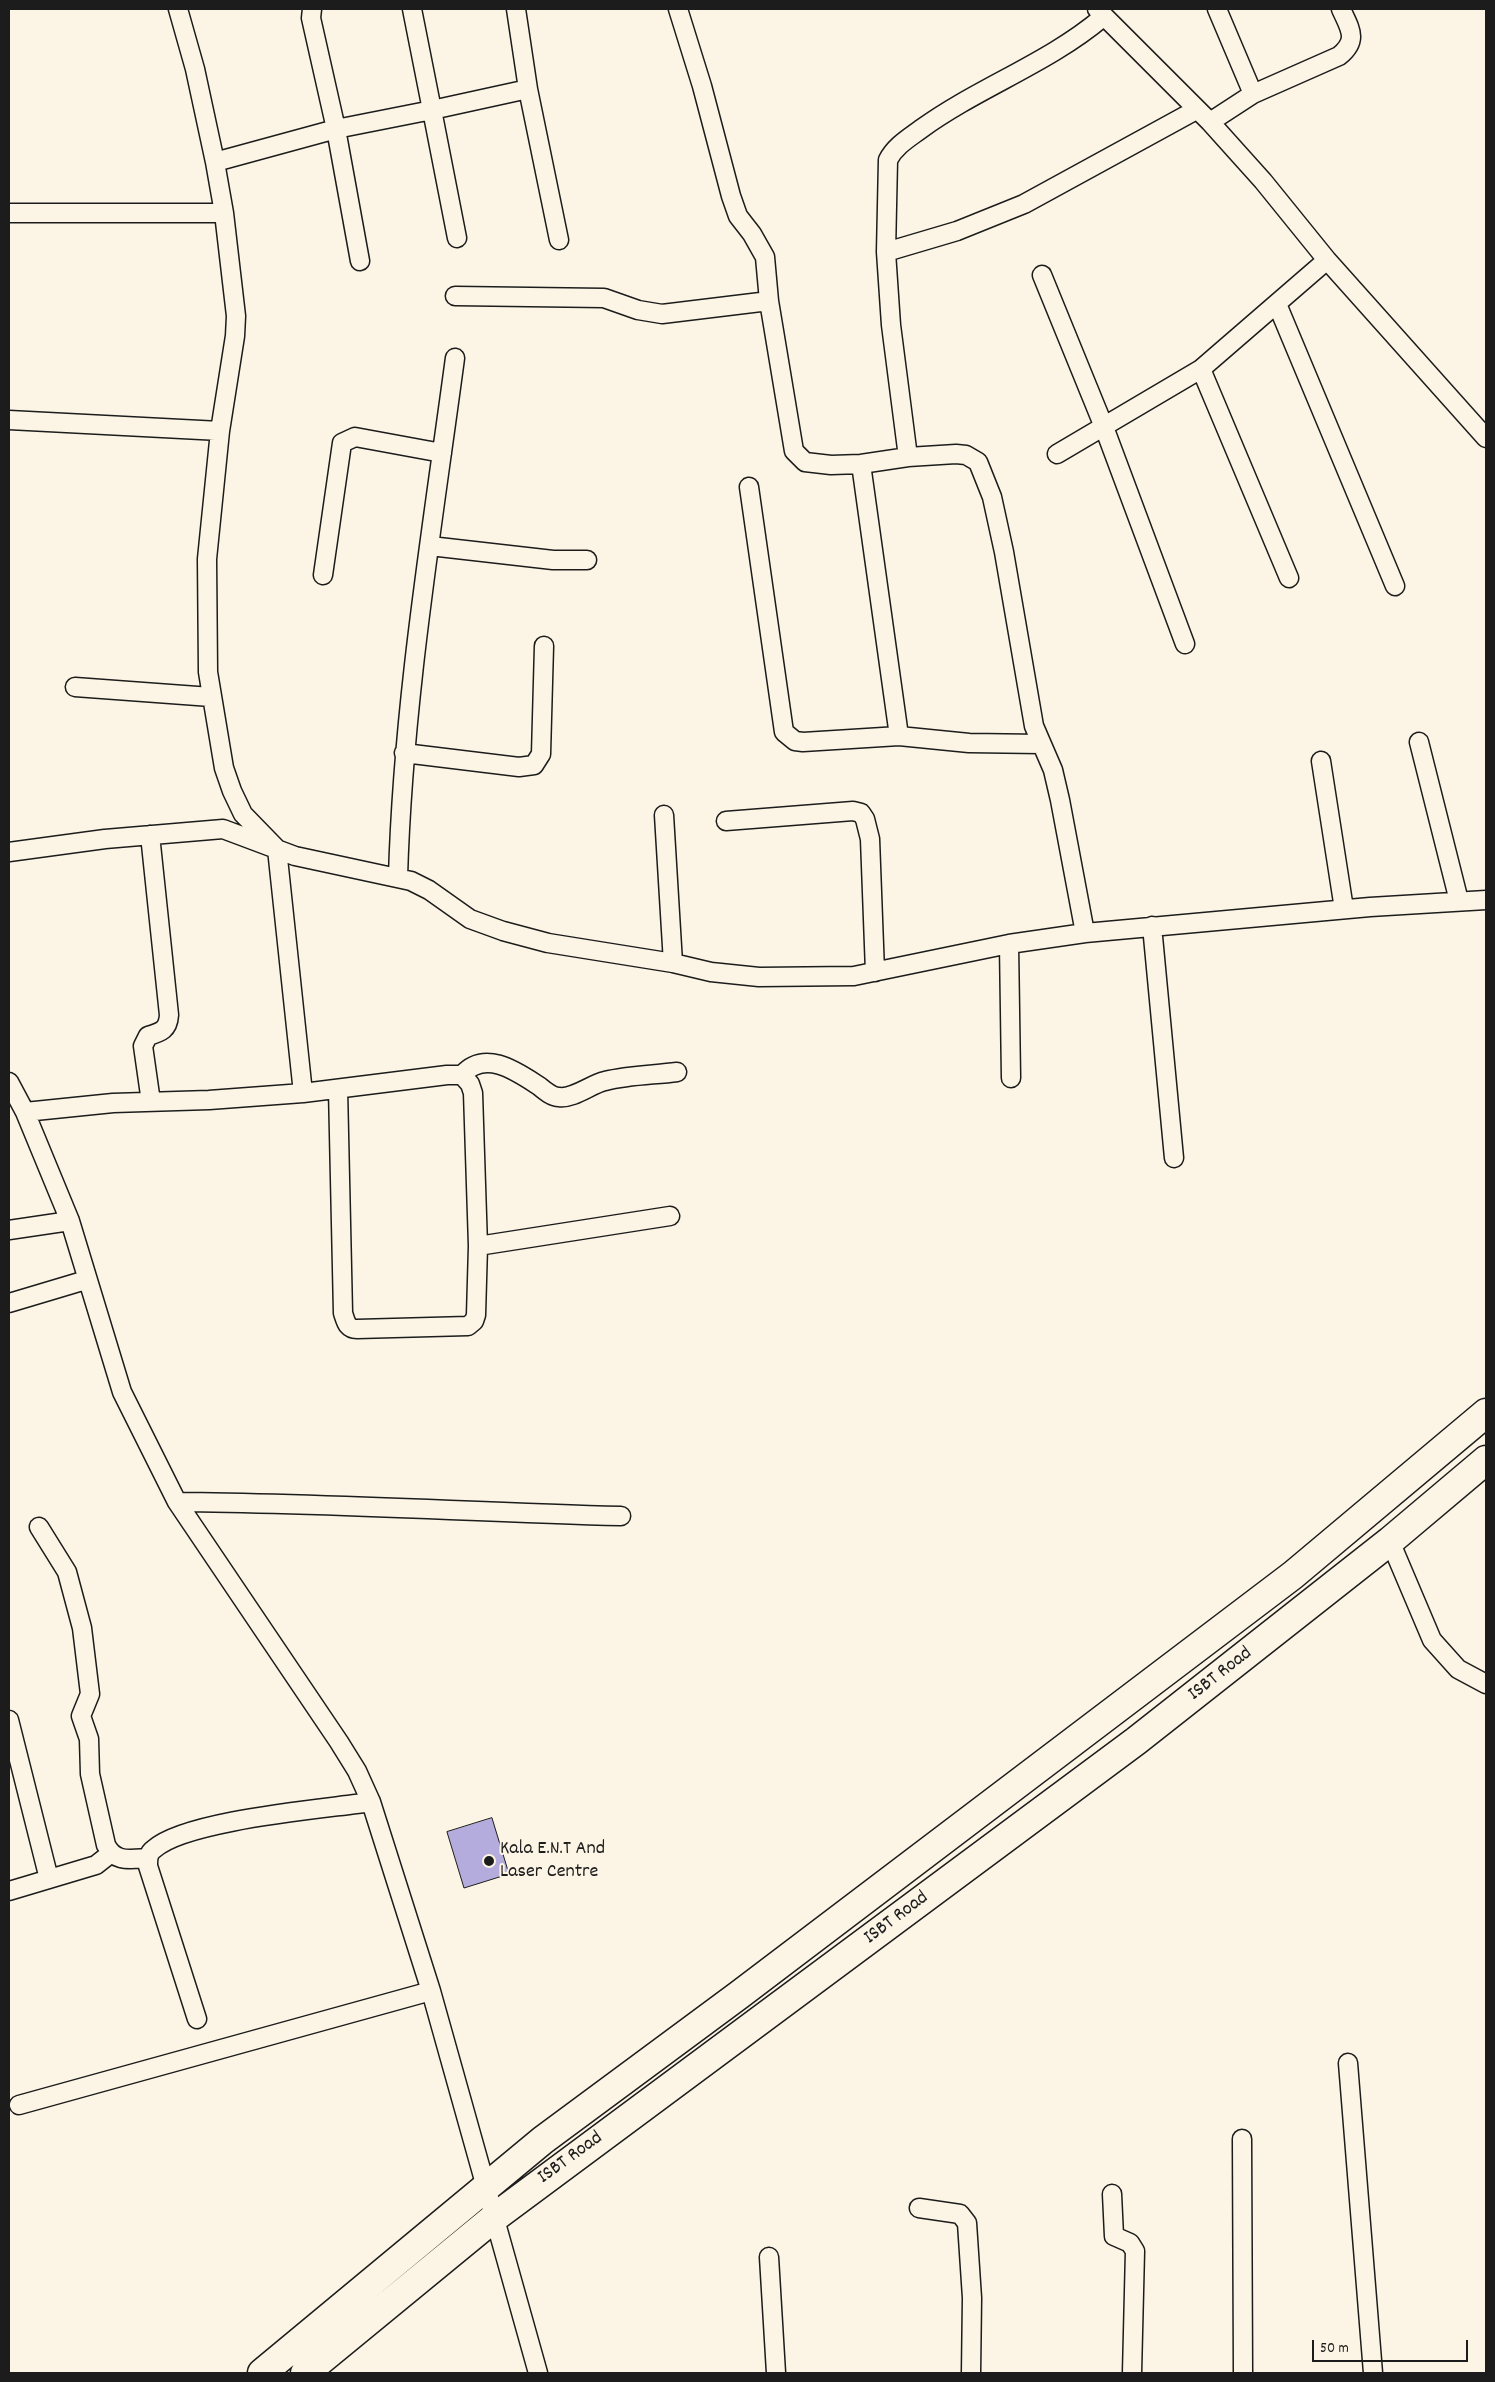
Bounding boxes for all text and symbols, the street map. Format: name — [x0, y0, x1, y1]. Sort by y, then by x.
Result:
street label: ISBT Road — [1184, 1643, 1258, 1707]
place label: Kala E.N.T And Laser Centre — [500, 1838, 605, 1885]
marker: Kala E.N.T And Laser Centre — [482, 1854, 496, 1868]
street label: ISBT Road — [860, 1887, 934, 1951]
street label: ISBT Road — [534, 2127, 608, 2191]
scale bar — [1315, 2330, 1471, 2362]
text: 50 m — [1320, 2338, 1349, 2360]

